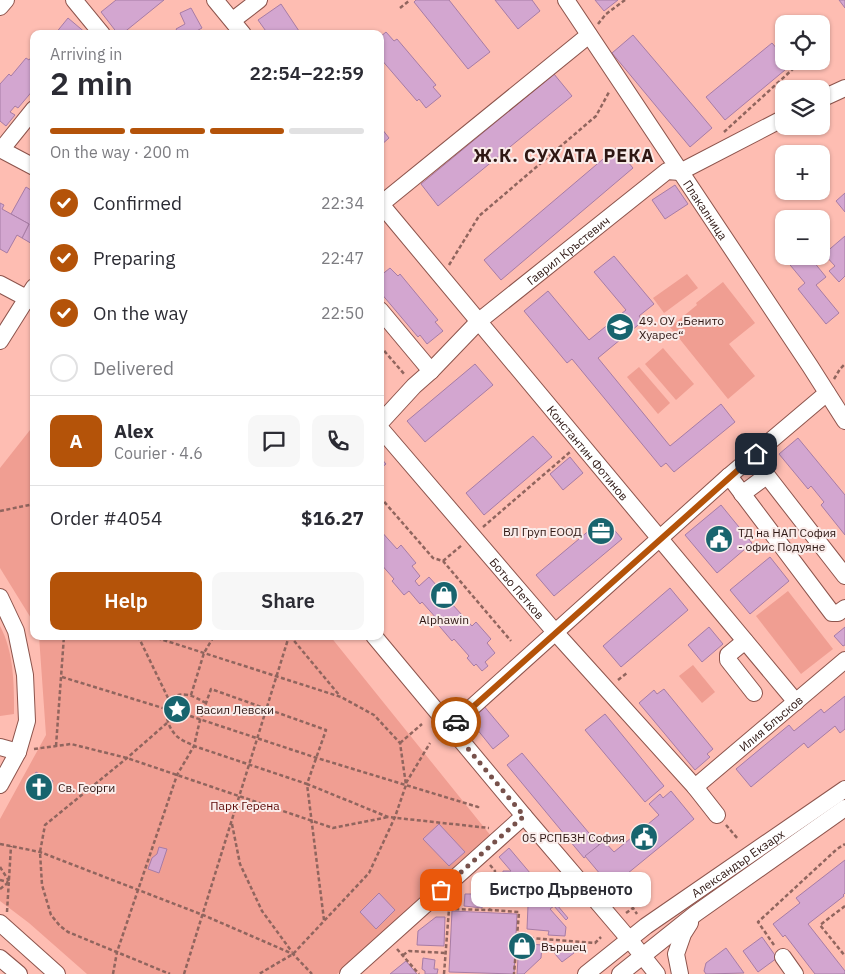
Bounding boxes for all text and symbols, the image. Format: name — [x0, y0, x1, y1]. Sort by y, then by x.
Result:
map controls — [775, 15, 830, 265]
button: locate — [775, 15, 830, 70]
text: Arriving in — [50, 44, 122, 64]
text: 22:54–22:59 — [250, 61, 364, 85]
text: 2 min — [50, 62, 133, 104]
button: layers — [775, 80, 830, 135]
text: On the way · 200 m — [50, 142, 189, 162]
district label: Ж.К. СУХАТА РЕКА — [473, 144, 655, 167]
button: + — [775, 145, 830, 200]
street label: Плакалница — [680, 177, 732, 243]
icon: check — [50, 189, 78, 217]
text: Confirmed — [93, 191, 182, 215]
text: 22:34 — [321, 193, 364, 213]
button: − — [775, 210, 830, 265]
street label: Гаврил Кръстевич — [523, 212, 612, 288]
icon: check — [50, 244, 78, 272]
text: Preparing — [93, 246, 175, 270]
text: 22:47 — [321, 248, 364, 268]
icon: check — [50, 299, 78, 327]
text: On the way — [93, 301, 188, 325]
text: 22:50 — [321, 303, 364, 323]
school or university icon: 49. ОУ „Бенито Хуарес“ — [605, 312, 635, 342]
place label: 49. ОУ „Бенито Хуарес“ — [639, 313, 724, 342]
text: Delivered — [93, 356, 174, 380]
street label: Константин Фотинов — [544, 402, 632, 503]
button: chat — [248, 415, 300, 467]
button: phone — [312, 415, 364, 467]
text: Alex — [114, 419, 154, 443]
text: A — [69, 429, 83, 453]
pin — [735, 433, 777, 475]
icon: home — [742, 440, 770, 468]
text: Courier · 4.6 — [114, 443, 203, 463]
text: Order #4054 — [50, 506, 162, 530]
text: $16.27 — [301, 506, 364, 530]
office icon: ВЛ Груп ЕООД — [586, 516, 616, 546]
place label: ВЛ Груп ЕООД — [503, 524, 582, 539]
public building icon: ТД на НАП София - офис Подуяне — [704, 524, 734, 554]
place label: ТД на НАП София - офис Подуяне — [738, 525, 836, 554]
street label: Ботьо Петков — [487, 554, 548, 622]
button: Help — [50, 572, 202, 630]
button: Share — [212, 572, 364, 630]
shop icon: Alphawin — [429, 580, 459, 610]
place label: Alphawin — [419, 612, 469, 627]
street label: Илия Блъсков — [736, 692, 806, 754]
place icon: Васил Левски — [162, 694, 192, 724]
courier — [431, 697, 481, 747]
place label: Васил Левски — [196, 702, 274, 717]
icon: car — [442, 708, 470, 736]
church icon: Св. Георги — [24, 772, 54, 802]
place label: Св. Георги — [58, 780, 115, 795]
park label: Парк Герена — [210, 798, 280, 813]
public building icon: 05 РСПБЗН София — [629, 822, 659, 852]
street label: Александър Екзарх — [688, 826, 787, 900]
place label: 05 РСПБЗН София — [522, 830, 625, 845]
pin — [420, 869, 462, 911]
callout: Бистро Дървеното — [471, 872, 651, 908]
icon: bag — [427, 876, 455, 904]
text: Бистро Дървеното — [489, 879, 633, 899]
shop icon: Вършец — [507, 931, 537, 961]
place label: Вършец — [541, 939, 586, 954]

